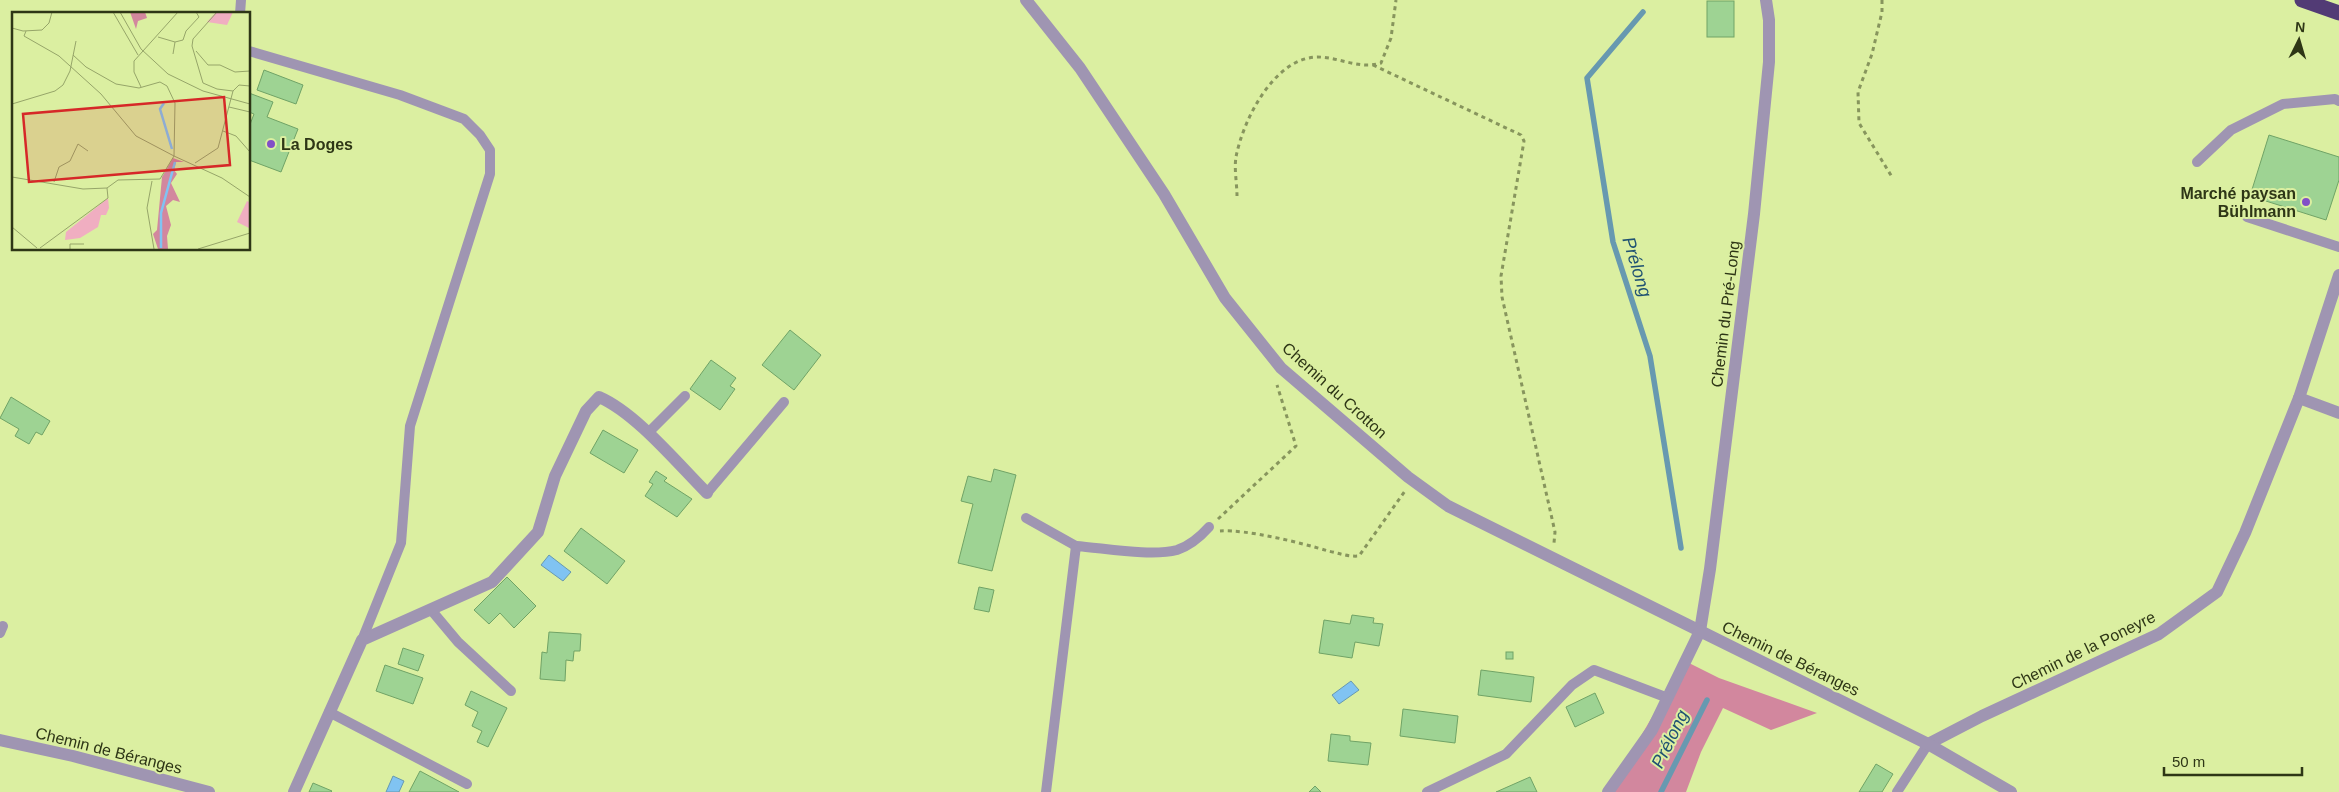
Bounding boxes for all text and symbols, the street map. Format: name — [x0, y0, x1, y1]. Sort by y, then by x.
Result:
inset map — [12, 12, 250, 250]
north arrow — [2274, 15, 2324, 65]
text: N — [2294, 19, 2306, 35]
place label: La Doges — [281, 136, 353, 153]
marker: La Doges — [265, 138, 277, 150]
place label: Marché paysan Bühlmann — [2180, 185, 2296, 220]
marker: Marché paysan Bühlmann — [2300, 196, 2312, 208]
water label: Prélong — [1618, 234, 1656, 300]
street label: Chemin du Pré-Long — [1708, 240, 1743, 388]
street label: Chemin du Crotton — [1279, 339, 1390, 442]
street label: Chemin de la Poneyre — [2008, 608, 2158, 693]
street label: Chemin de Béranges — [1720, 618, 1862, 699]
water label: Prélong — [1647, 707, 1693, 771]
street label: Chemin de Béranges — [34, 724, 184, 777]
scale bar — [2164, 744, 2302, 776]
text: 50 m — [2172, 753, 2205, 770]

